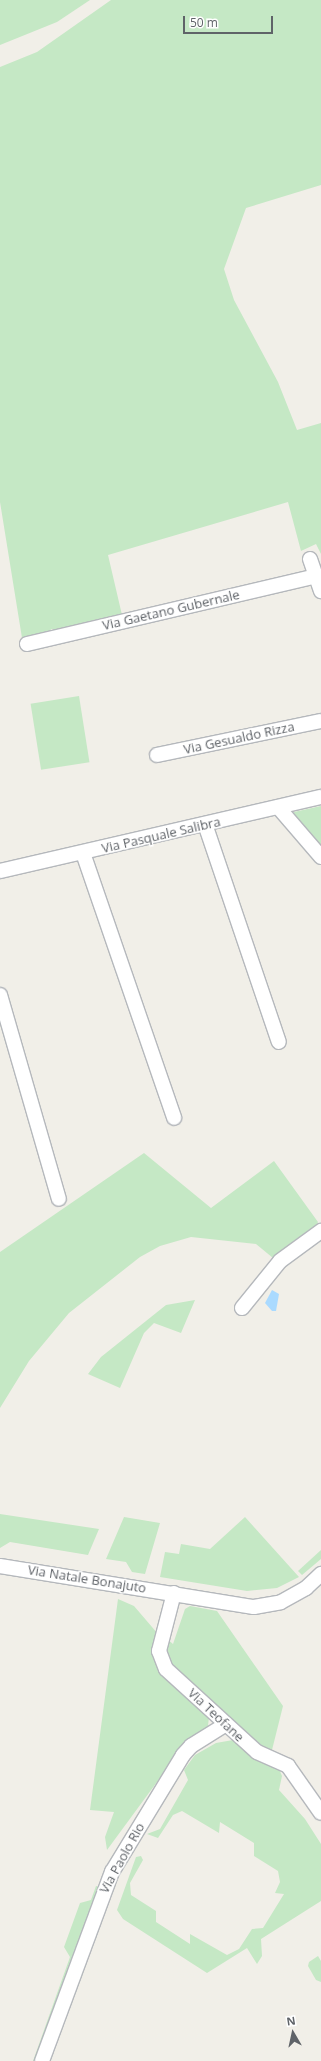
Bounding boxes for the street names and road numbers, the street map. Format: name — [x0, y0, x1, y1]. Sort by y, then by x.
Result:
street label: Via Gaetano Gubernale — [101, 587, 241, 633]
street label: Via Gesualdo Rizza — [182, 719, 296, 757]
street label: Via Pasquale Salibra — [100, 814, 222, 856]
street label: Via Natale Bonajuto — [27, 1562, 147, 1596]
street label: Via Teofane — [185, 1685, 247, 1745]
street label: Via Paolo Rio — [96, 1820, 148, 1896]

